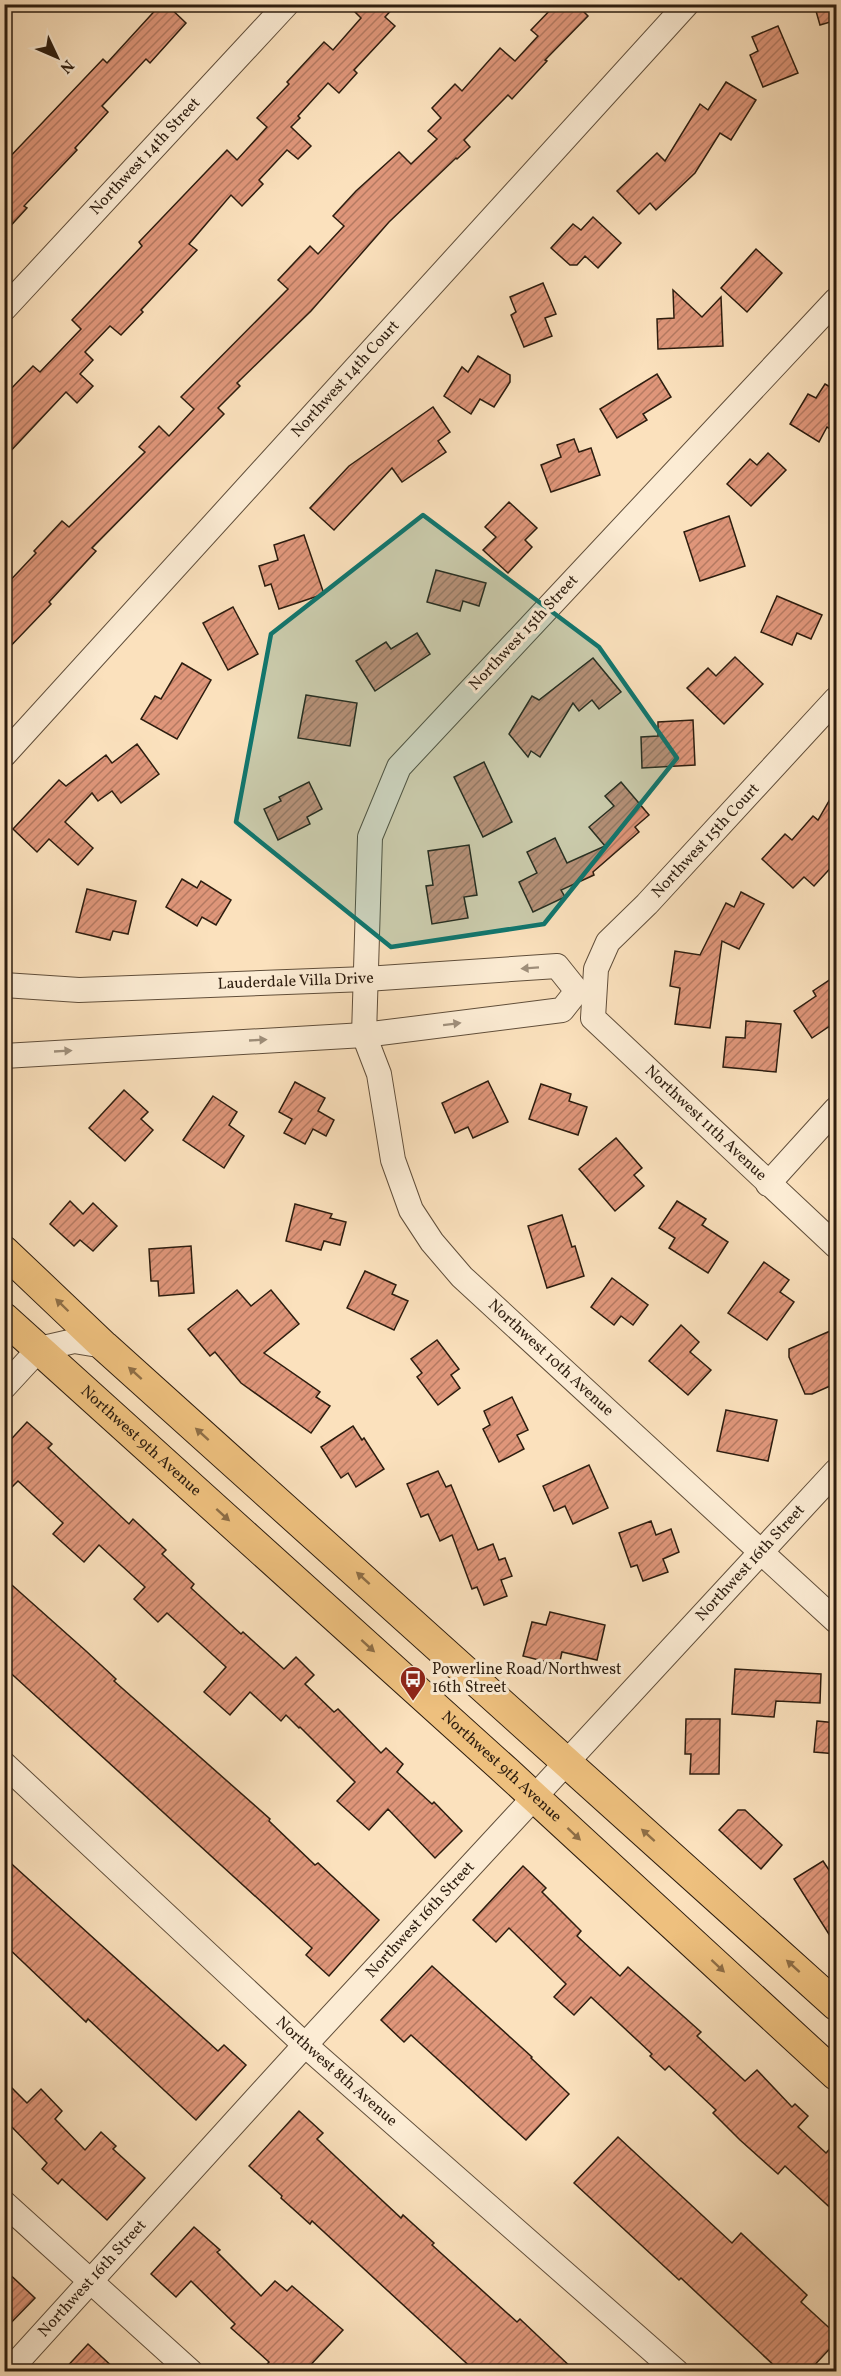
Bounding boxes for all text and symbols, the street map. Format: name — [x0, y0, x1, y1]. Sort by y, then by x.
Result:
north arrow — [27, 27, 87, 87]
text: N — [54, 54, 78, 78]
street label: Northwest 14th Street — [85, 93, 206, 220]
street label: Northwest 14th Court — [287, 315, 405, 443]
street label: Northwest 15th Street — [464, 570, 584, 696]
street label: Northwest 15th Court — [647, 779, 765, 903]
one-way arrow — [520, 963, 539, 972]
street label: Lauderdale Villa Drive — [217, 967, 375, 996]
one-way arrow — [442, 1019, 461, 1029]
one-way arrow — [248, 1036, 267, 1045]
one-way arrow — [53, 1047, 72, 1056]
street label: Northwest 11th Avenue — [639, 1061, 771, 1186]
street label: Northwest 10th Avenue — [483, 1295, 618, 1422]
one-way arrow — [55, 1299, 69, 1313]
one-way arrow — [127, 1366, 142, 1380]
street label: Northwest 9th Avenue — [75, 1381, 206, 1502]
one-way arrow — [195, 1427, 210, 1441]
street label: Northwest 16th Street — [691, 1500, 811, 1626]
one-way arrow — [216, 1508, 230, 1522]
one-way arrow — [356, 1572, 371, 1585]
one-way arrow — [360, 1639, 375, 1653]
place label: Powerline Road/Northwest 16th Street — [432, 1659, 622, 1699]
bus stop icon: Powerline Road/Northwest 16th Street — [398, 1664, 428, 1702]
street label: Northwest 9th Avenue — [436, 1706, 566, 1828]
one-way arrow — [566, 1827, 581, 1840]
one-way arrow — [641, 1828, 656, 1842]
street label: Northwest 16th Street — [361, 1857, 481, 1983]
one-way arrow — [710, 1959, 725, 1973]
one-way arrow — [786, 1960, 801, 1973]
street label: Northwest 8th Avenue — [271, 2012, 402, 2132]
street label: Northwest 16th Street — [34, 2215, 152, 2342]

